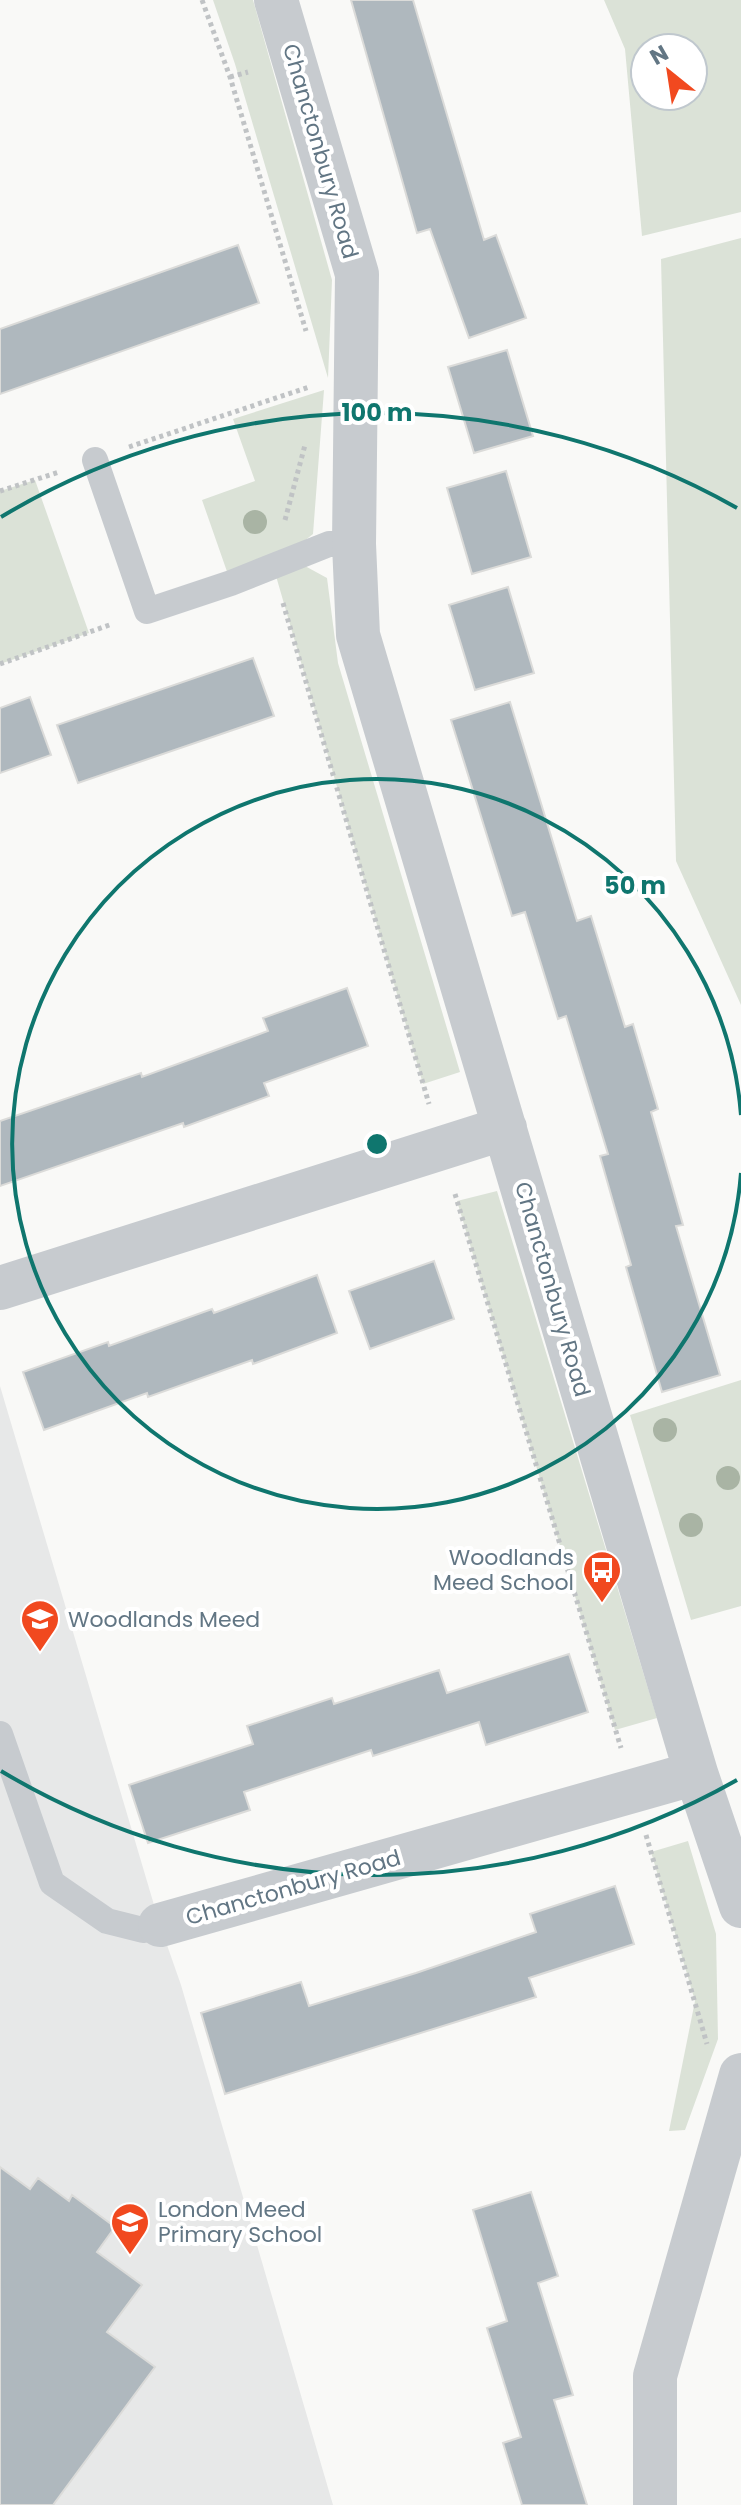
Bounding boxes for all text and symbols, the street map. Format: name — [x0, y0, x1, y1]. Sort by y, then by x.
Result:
north arrow — [629, 32, 709, 112]
text: N — [644, 38, 674, 73]
street label: Chanctonbury Road — [275, 40, 366, 262]
text: 100 m — [342, 396, 412, 429]
text: 50 m — [604, 869, 666, 902]
centre of rings — [363, 1130, 391, 1158]
street label: Chanctonbury Road — [507, 1178, 598, 1400]
place label: Woodlands Meed School — [433, 1542, 574, 1598]
bus stop icon: Woodlands Meed School — [581, 1549, 623, 1604]
school or university icon: Woodlands Meed — [19, 1598, 61, 1653]
place label: Woodlands Meed — [68, 1604, 260, 1635]
street label: Chanctonbury Road — [182, 1842, 404, 1933]
place label: London Meed Primary School — [158, 2194, 322, 2250]
school or university icon: London Meed Primary School — [109, 2201, 151, 2256]

